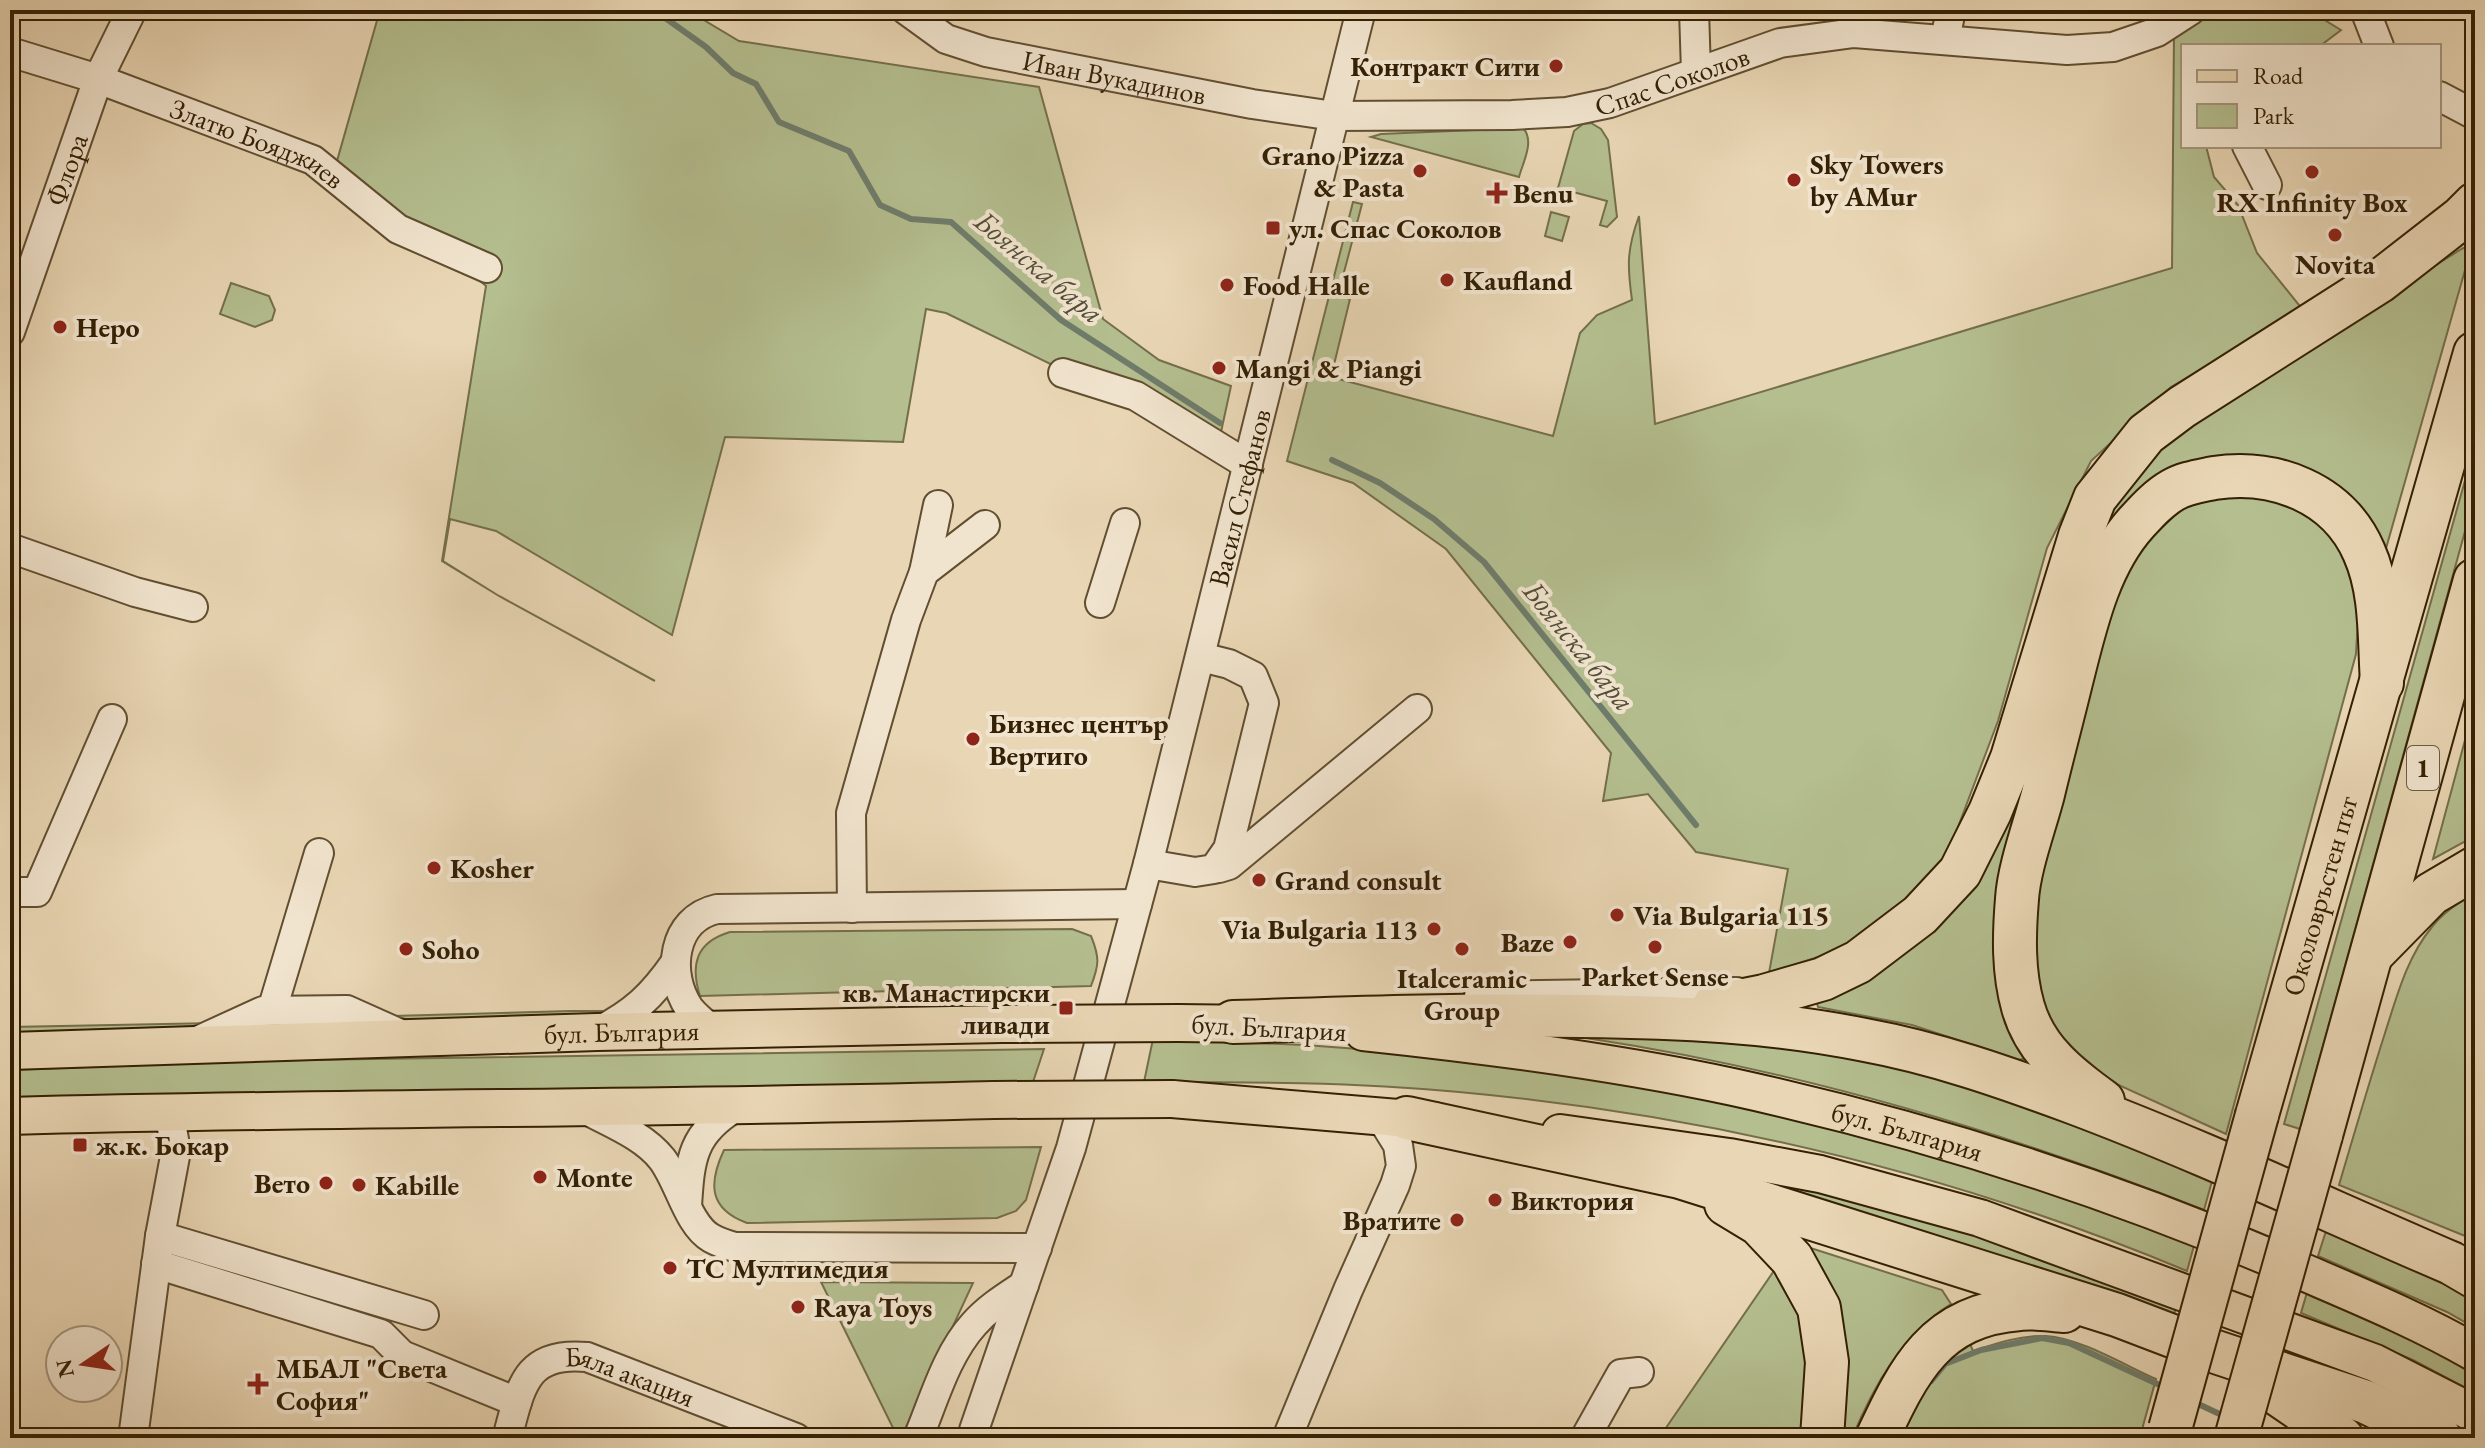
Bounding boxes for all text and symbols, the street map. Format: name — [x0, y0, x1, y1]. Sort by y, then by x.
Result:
street label: Спас Соколов — [1592, 37, 1754, 124]
street label: Иван Вукадинов — [1019, 41, 1209, 113]
legend — [2181, 44, 2441, 148]
place label: Контракт Сити — [1350, 48, 1540, 84]
marker: Контракт Сити — [1547, 57, 1565, 75]
text: Road — [2253, 60, 2304, 91]
street label: Златю Бояджиев — [165, 90, 352, 197]
text: Park — [2253, 100, 2295, 131]
street label: Флора — [37, 128, 96, 210]
place label: Grano Pizza & Pasta — [1262, 137, 1405, 205]
place label: Sky Towers by AMur — [1810, 146, 1944, 214]
marker: Grano Pizza & Pasta — [1411, 162, 1429, 180]
marker: RX Infinity Box — [2303, 163, 2321, 181]
marker: Sky Towers by AMur — [1785, 171, 1803, 189]
place label: Benu — [1513, 175, 1574, 211]
marker: Benu — [1488, 184, 1506, 202]
place label: RX Infinity Box — [2216, 184, 2408, 220]
water label: Боянска бара — [966, 201, 1112, 332]
place label: ул. Спас Соколов — [1289, 210, 1502, 246]
marker: ул. Спас Соколов — [1264, 219, 1282, 237]
marker: Novita — [2326, 226, 2344, 244]
place label: Novita — [2295, 246, 2376, 282]
place label: Kaufland — [1463, 262, 1573, 298]
place label: Food Halle — [1243, 267, 1370, 303]
marker: Kaufland — [1438, 271, 1456, 289]
marker: Food Halle — [1218, 276, 1236, 294]
place label: Неро — [76, 309, 140, 345]
marker: Неро — [51, 318, 69, 336]
place label: Mangi & Piangi — [1235, 350, 1422, 386]
marker: Mangi & Piangi — [1210, 359, 1228, 377]
street label: Васил Стефанов — [1200, 405, 1279, 590]
water label: Боянска бара — [1514, 572, 1644, 719]
place label: Бизнес център Вертиго — [989, 705, 1168, 773]
marker: Бизнес център Вертиго — [964, 730, 982, 748]
road number: 1 — [2407, 746, 2439, 790]
street label: Околовръстен път — [2274, 791, 2366, 1000]
place label: Kosher — [450, 850, 534, 886]
marker: Kosher — [425, 859, 443, 877]
place label: Grand consult — [1275, 862, 1442, 898]
marker: Grand consult — [1250, 871, 1268, 889]
place label: Via Bulgaria 115 — [1633, 897, 1830, 933]
marker: Via Bulgaria 115 — [1608, 906, 1626, 924]
place label: Via Bulgaria 113 — [1221, 911, 1418, 947]
marker: Via Bulgaria 113 — [1425, 920, 1443, 938]
place label: Baze — [1501, 924, 1554, 960]
place label: Soho — [422, 931, 480, 967]
marker: Baze — [1561, 933, 1579, 951]
marker: Parket Sense — [1646, 938, 1664, 956]
marker: Soho — [397, 940, 415, 958]
marker: Italceramic Group — [1453, 940, 1471, 958]
place label: Parket Sense — [1581, 958, 1729, 994]
place label: Italceramic Group — [1397, 960, 1527, 1028]
place label: кв. Манастирски ливади — [842, 974, 1050, 1042]
marker: кв. Манастирски ливади — [1057, 999, 1075, 1017]
street label: бул. България — [1190, 1005, 1348, 1049]
street label: бул. България — [543, 1012, 700, 1052]
street label: бул. България — [1828, 1093, 1987, 1170]
place label: ж.к. Бокар — [96, 1127, 229, 1163]
marker: ж.к. Бокар — [71, 1136, 89, 1154]
place label: Monte — [556, 1159, 633, 1195]
place label: Вето — [254, 1165, 310, 1201]
place label: Kabille — [375, 1167, 459, 1203]
marker: Monte — [531, 1168, 549, 1186]
marker: Вето — [317, 1174, 335, 1192]
marker: Kabille — [350, 1176, 368, 1194]
place label: Виктория — [1511, 1182, 1634, 1218]
marker: Виктория — [1486, 1191, 1504, 1209]
place label: Вратите — [1343, 1202, 1441, 1238]
marker: Вратите — [1448, 1211, 1466, 1229]
place label: ТС Мултимедия — [686, 1250, 889, 1286]
marker: ТС Мултимедия — [661, 1259, 679, 1277]
place label: Raya Toys — [814, 1289, 932, 1325]
marker: Raya Toys — [789, 1298, 807, 1316]
north arrow — [44, 1324, 124, 1404]
street label: Бяла акация — [564, 1338, 700, 1415]
place label: МБАЛ "Света София" — [276, 1350, 448, 1418]
text: N — [49, 1356, 81, 1380]
marker: МБАЛ "Света София" — [247, 1373, 269, 1395]

